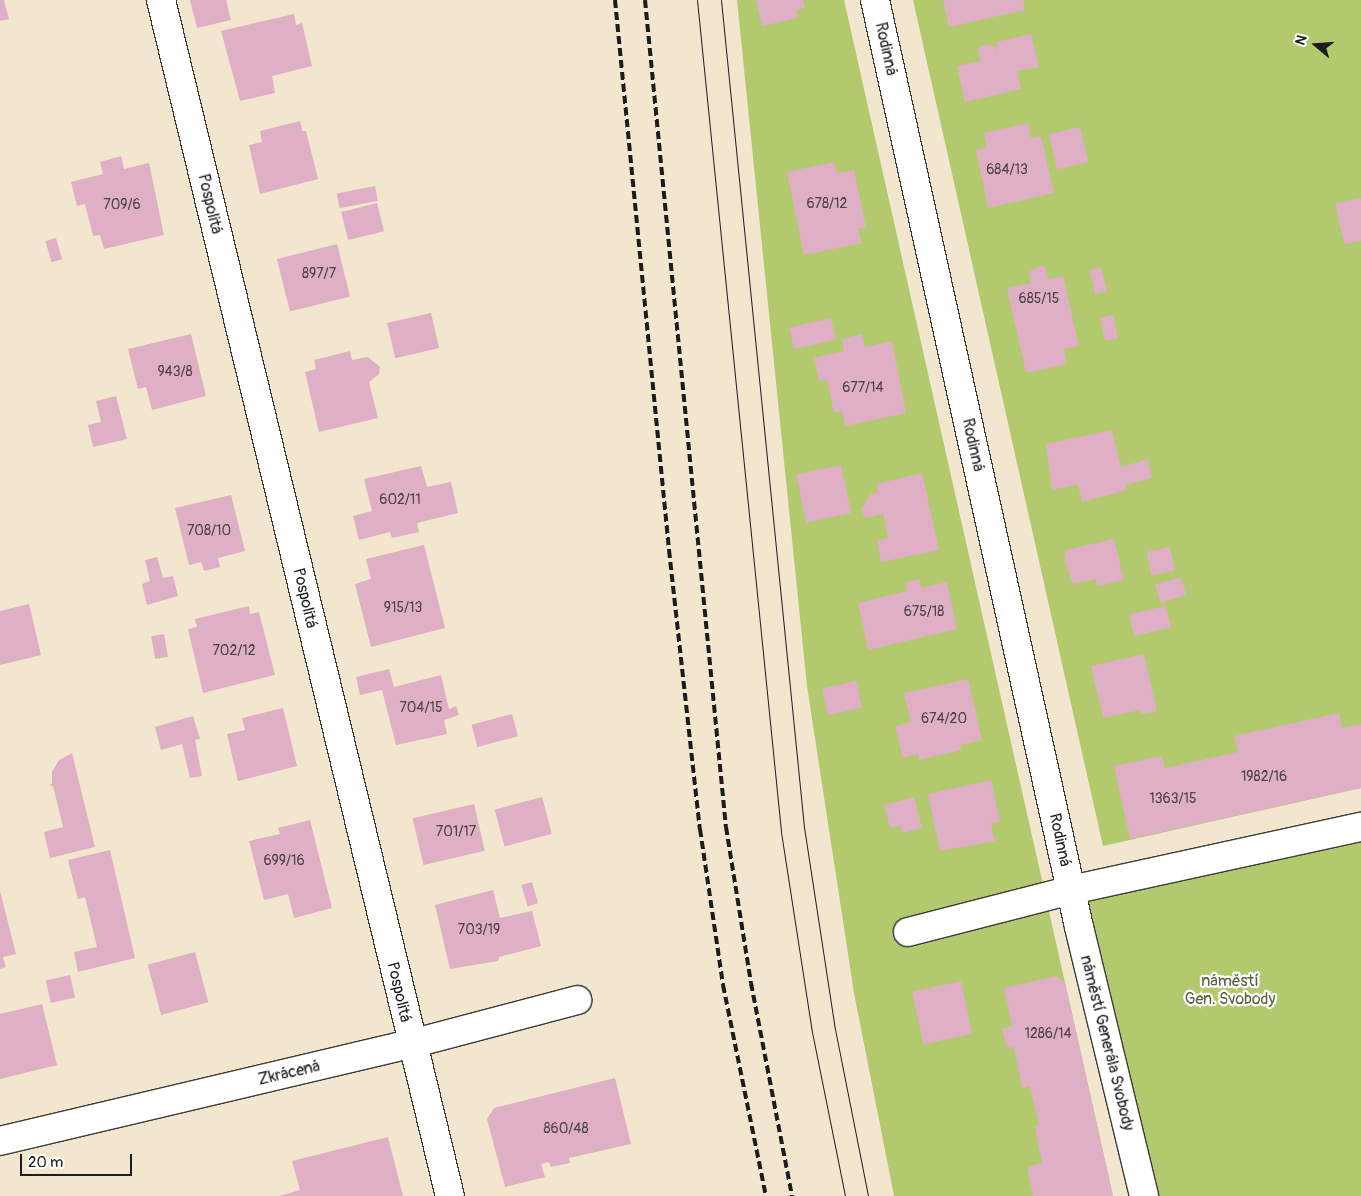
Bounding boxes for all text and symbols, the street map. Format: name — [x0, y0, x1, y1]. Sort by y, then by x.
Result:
north arrow — [1291, 20, 1341, 70]
street label: Rodinná — [871, 21, 901, 77]
text: N — [1292, 33, 1311, 47]
house number: 684/13 — [986, 162, 1028, 178]
street label: Pospolitá — [194, 172, 226, 236]
house number: 678/12 — [807, 196, 847, 212]
house number: 709/6 — [103, 197, 141, 213]
house number: 897/7 — [302, 266, 336, 282]
house number: 685/15 — [1019, 291, 1059, 307]
house number: 943/8 — [157, 364, 193, 380]
house number: 677/14 — [842, 380, 884, 396]
street label: Rodinná — [958, 417, 988, 473]
house number: 602/11 — [379, 492, 421, 508]
house number: 708/10 — [187, 523, 231, 539]
street label: Pospolitá — [289, 566, 321, 630]
house number: 915/13 — [384, 600, 422, 616]
house number: 675/18 — [904, 604, 944, 620]
house number: 702/12 — [212, 643, 256, 659]
house number: 704/15 — [399, 700, 443, 716]
house number: 674/20 — [921, 711, 967, 727]
house number: 1982/16 — [1241, 769, 1287, 785]
house number: 1363/15 — [1149, 791, 1197, 807]
street label: Rodinná — [1045, 812, 1075, 868]
house number: 701/17 — [436, 824, 476, 840]
house number: 699/16 — [263, 853, 305, 869]
house number: 703/19 — [458, 922, 500, 938]
street label: náměstí Generála Svobody — [1076, 953, 1138, 1133]
street label: Pospolitá — [383, 960, 415, 1024]
park label: náměstí Gen. Svobody — [1185, 971, 1275, 1009]
house number: 1286/14 — [1024, 1026, 1072, 1042]
street label: Zkrácená — [256, 1057, 322, 1089]
house number: 860/48 — [544, 1121, 588, 1137]
scale bar — [22, 1144, 135, 1176]
text: 20 m — [28, 1153, 63, 1172]

